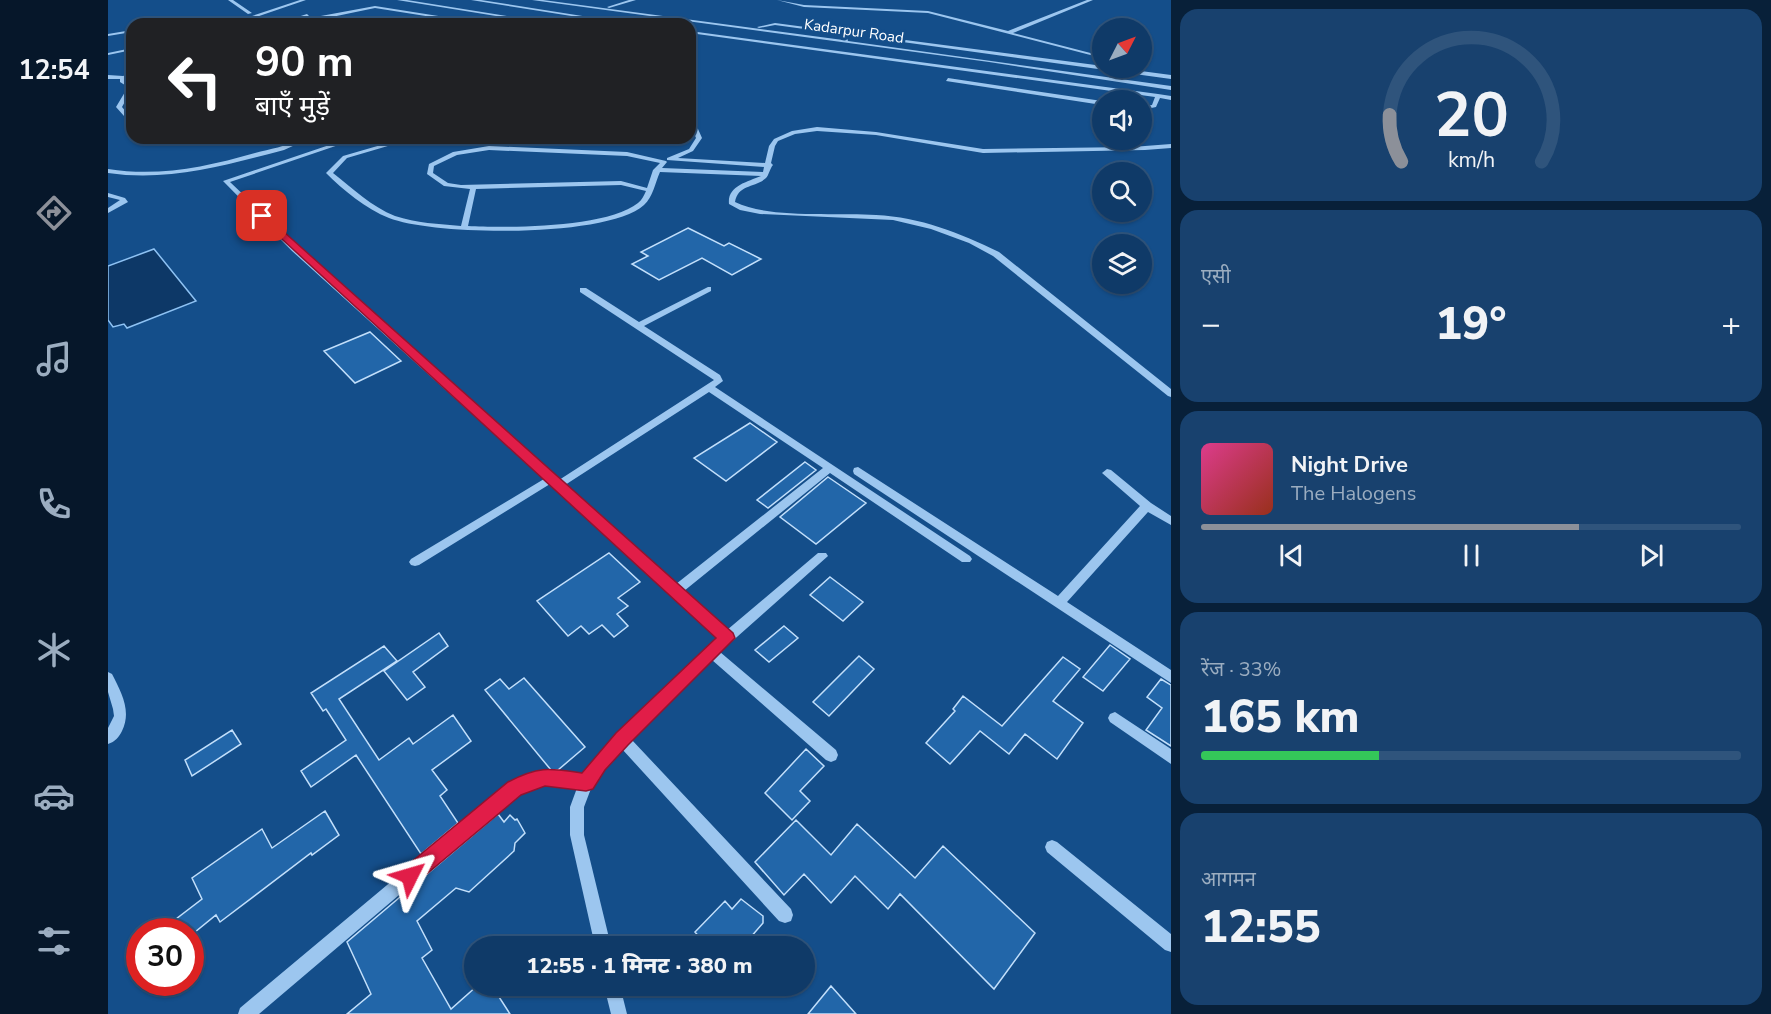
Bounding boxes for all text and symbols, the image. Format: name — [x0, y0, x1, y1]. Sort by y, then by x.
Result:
street label: Kadarpur Road — [803, 14, 905, 48]
north arrow — [1092, 18, 1152, 78]
map controls — [1092, 18, 1152, 294]
text: 90 m — [255, 34, 354, 91]
icon: left — [156, 42, 234, 120]
text: 12:54 — [18, 52, 90, 89]
text: 20 — [1434, 73, 1508, 158]
text: बाएँ मुड़ें — [255, 88, 330, 125]
button: sound — [1092, 90, 1152, 150]
text: km/h — [1447, 145, 1495, 175]
button: search — [1092, 162, 1152, 222]
pin — [236, 190, 287, 241]
icon: directions — [33, 192, 75, 234]
icon: arrive — [245, 199, 278, 232]
button: layers — [1092, 234, 1152, 294]
text: एसी — [1201, 263, 1231, 290]
text: 19° — [1435, 294, 1507, 355]
text: − — [1201, 302, 1221, 347]
text: + — [1721, 302, 1741, 347]
icon: music — [33, 338, 75, 380]
text: Night Drive — [1291, 450, 1408, 480]
text: The Halogens — [1291, 480, 1416, 507]
icon: phone — [33, 483, 75, 525]
icon: previous — [1275, 539, 1308, 572]
icon: pause — [1455, 539, 1488, 572]
icon: next — [1635, 539, 1668, 572]
icon: climate — [33, 629, 75, 671]
text: रेंज · 33% — [1201, 656, 1281, 683]
text: 165 km — [1201, 687, 1360, 748]
icon: car — [33, 775, 75, 817]
position arrow — [378, 844, 442, 908]
text: आगमन — [1201, 866, 1256, 893]
text: 12:55 — [1201, 897, 1321, 958]
speed limit sign: 30 — [126, 918, 204, 996]
icon: filters — [33, 920, 75, 962]
text: 12:55 · 1 मिनट · 380 m — [526, 951, 753, 981]

